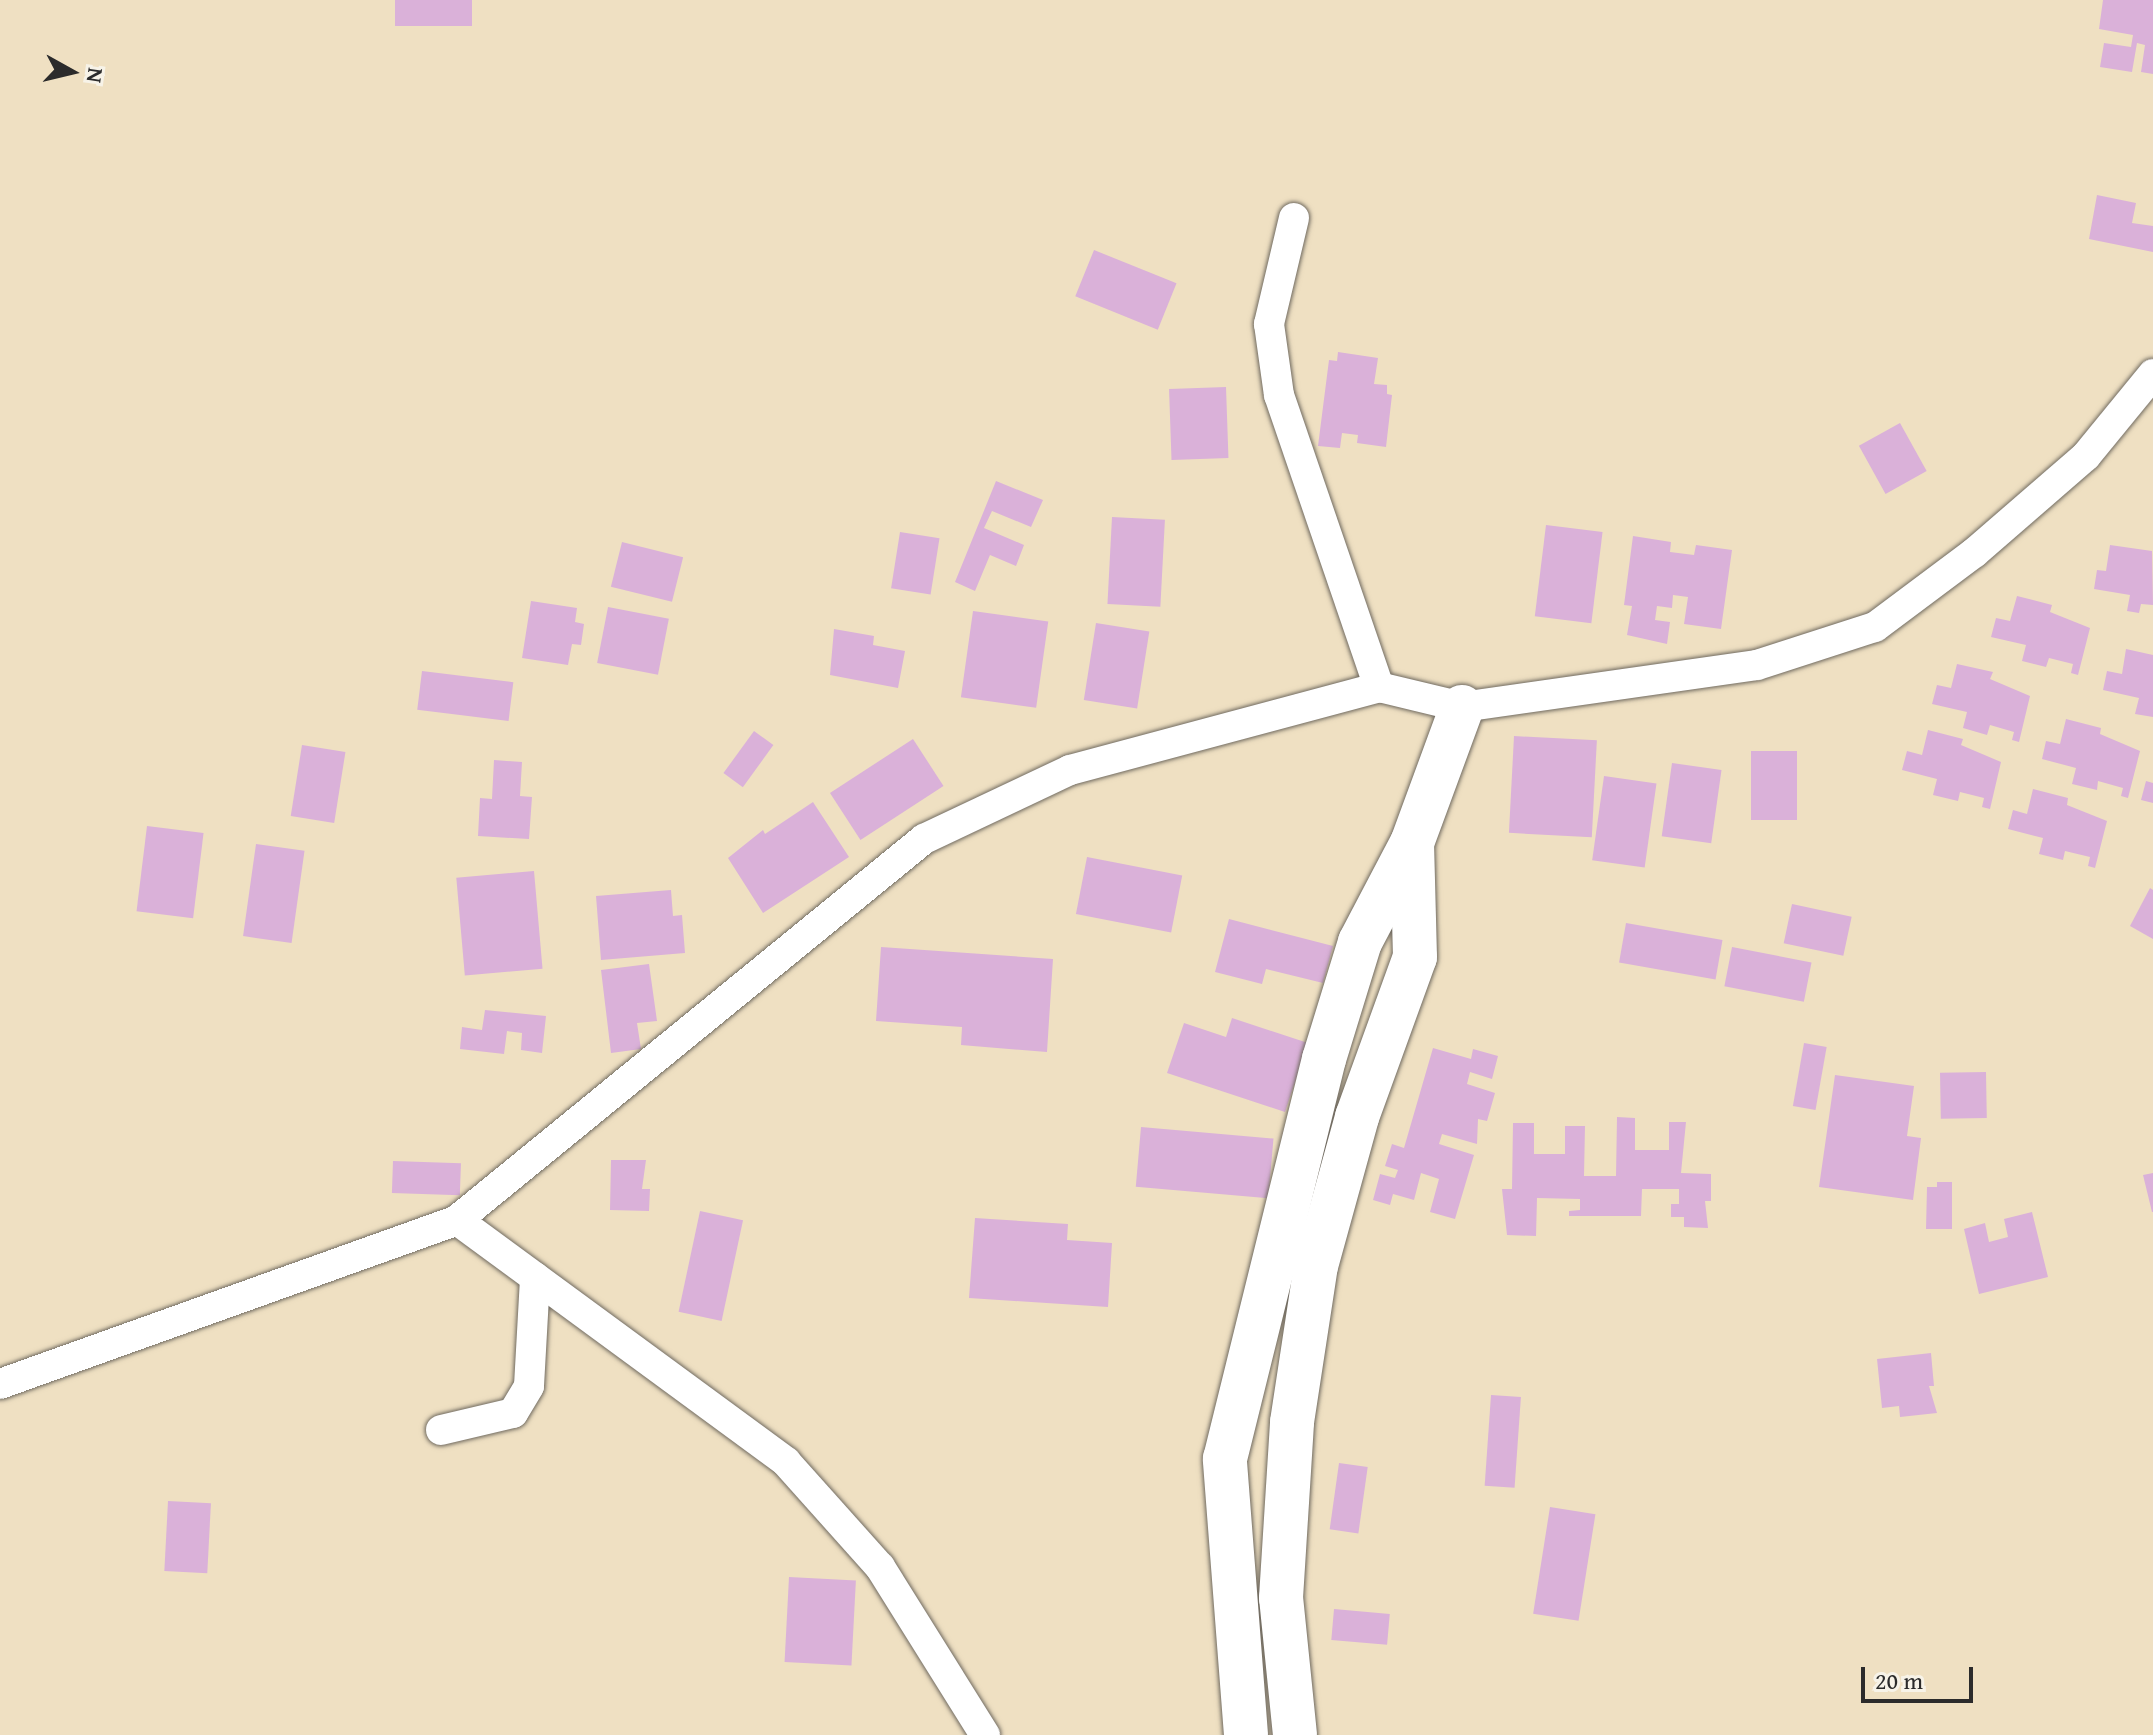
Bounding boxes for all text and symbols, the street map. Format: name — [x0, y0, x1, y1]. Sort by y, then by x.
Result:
north arrow — [32, 32, 112, 112]
text: N — [79, 66, 113, 85]
scale bar — [1865, 1651, 1977, 1701]
text: 20 m — [1875, 1663, 1923, 1698]

